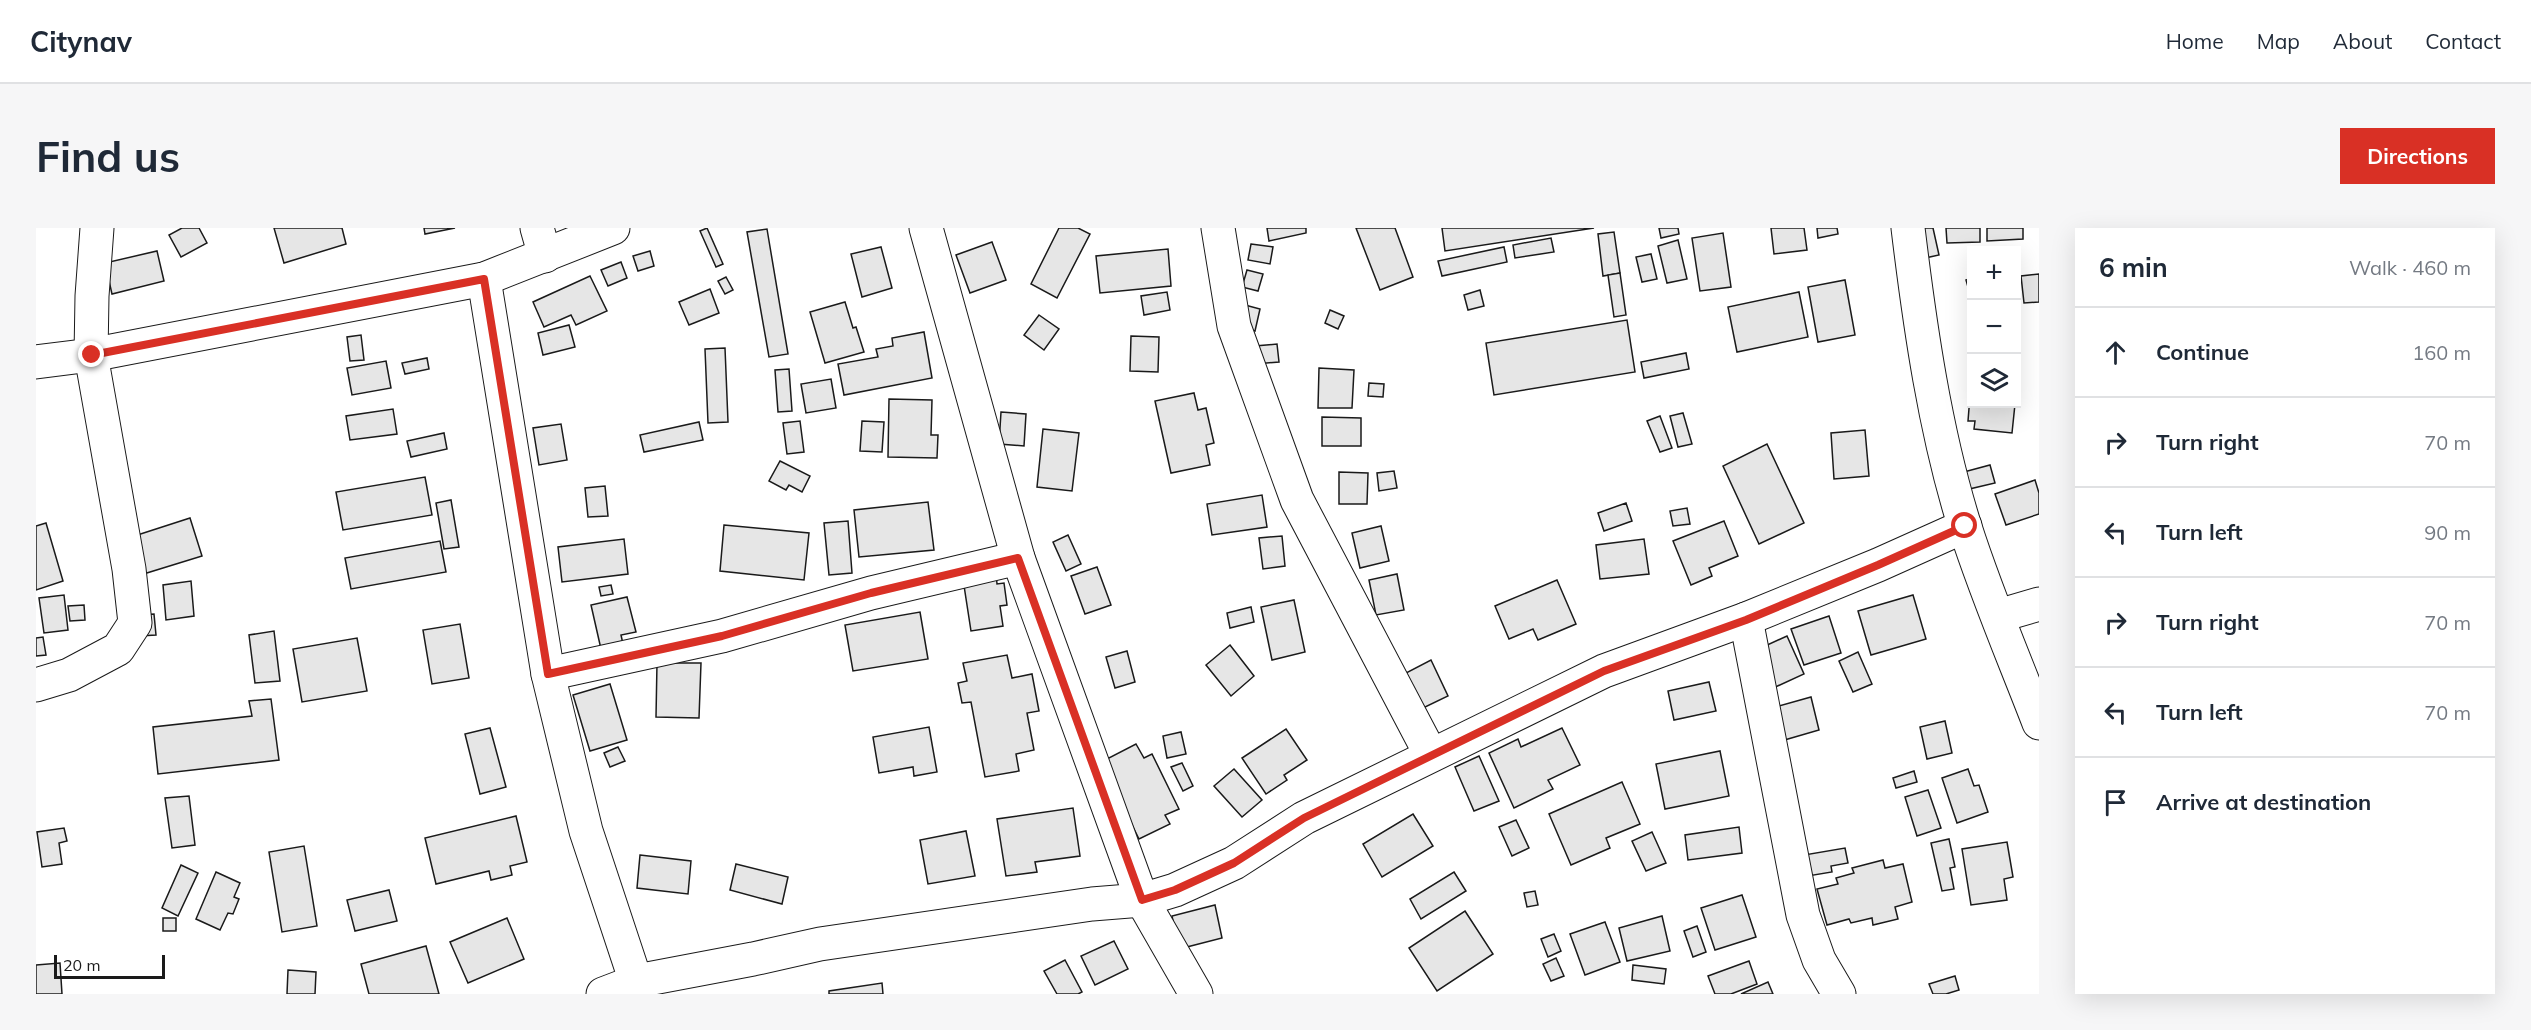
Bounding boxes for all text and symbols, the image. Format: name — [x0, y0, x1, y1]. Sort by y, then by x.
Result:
text: Citynav — [30, 24, 132, 59]
text: Home — [2166, 28, 2224, 54]
text: Map — [2257, 28, 2300, 54]
text: About — [2333, 28, 2392, 54]
text: Contact — [2425, 28, 2501, 54]
button: Directions — [2340, 128, 2495, 184]
text: Find us — [36, 130, 180, 183]
map controls — [1967, 246, 2021, 408]
button: + — [1967, 246, 2021, 300]
text: 6 min — [2099, 251, 2168, 284]
text: Walk · 460 m — [2349, 255, 2471, 280]
button: − — [1967, 300, 2021, 354]
icon: ahead — [2099, 336, 2132, 369]
text: Continue — [2156, 338, 2249, 366]
text: 160 m — [2412, 340, 2471, 365]
route end — [78, 341, 104, 367]
button: layers — [1967, 354, 2021, 408]
icon: right — [2099, 426, 2132, 459]
text: Turn right — [2156, 428, 2259, 456]
text: 70 m — [2424, 430, 2471, 455]
route start — [1951, 512, 1977, 538]
icon: left — [2099, 516, 2132, 549]
text: Turn left — [2156, 518, 2243, 546]
text: 90 m — [2424, 520, 2471, 545]
icon: right — [2099, 606, 2132, 639]
text: Turn right — [2156, 608, 2259, 636]
text: 70 m — [2424, 610, 2471, 635]
icon: left — [2099, 696, 2132, 729]
text: Turn left — [2156, 698, 2243, 726]
text: 70 m — [2424, 700, 2471, 725]
icon: arrive — [2099, 786, 2132, 819]
text: Arrive at destination — [2156, 788, 2371, 816]
scale bar — [54, 952, 165, 980]
text: 20 m — [63, 955, 100, 975]

